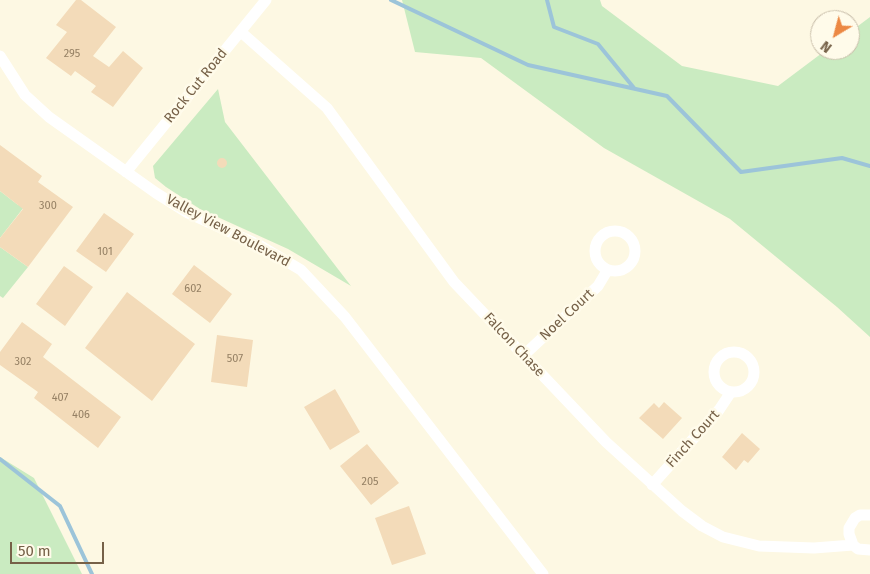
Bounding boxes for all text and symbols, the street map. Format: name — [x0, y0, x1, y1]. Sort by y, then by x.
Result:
north arrow — [810, 10, 860, 60]
text: N — [817, 37, 835, 56]
street label: Rock Cut Road — [161, 45, 231, 127]
house number: 295 — [64, 47, 80, 61]
street label: Valley View Boulevard — [163, 191, 293, 271]
house number: 300 — [39, 199, 57, 213]
house number: 101 — [97, 245, 113, 259]
house number: 602 — [184, 282, 202, 296]
street label: Noel Court — [537, 286, 597, 344]
street label: Falcon Chase — [480, 309, 548, 381]
house number: 507 — [227, 352, 243, 366]
house number: 302 — [15, 355, 31, 369]
house number: 407 — [52, 391, 68, 405]
street label: Finch Court — [663, 407, 723, 471]
house number: 406 — [72, 408, 90, 422]
house number: 205 — [361, 475, 379, 489]
scale bar — [12, 532, 106, 564]
text: 50 m — [18, 542, 51, 560]

